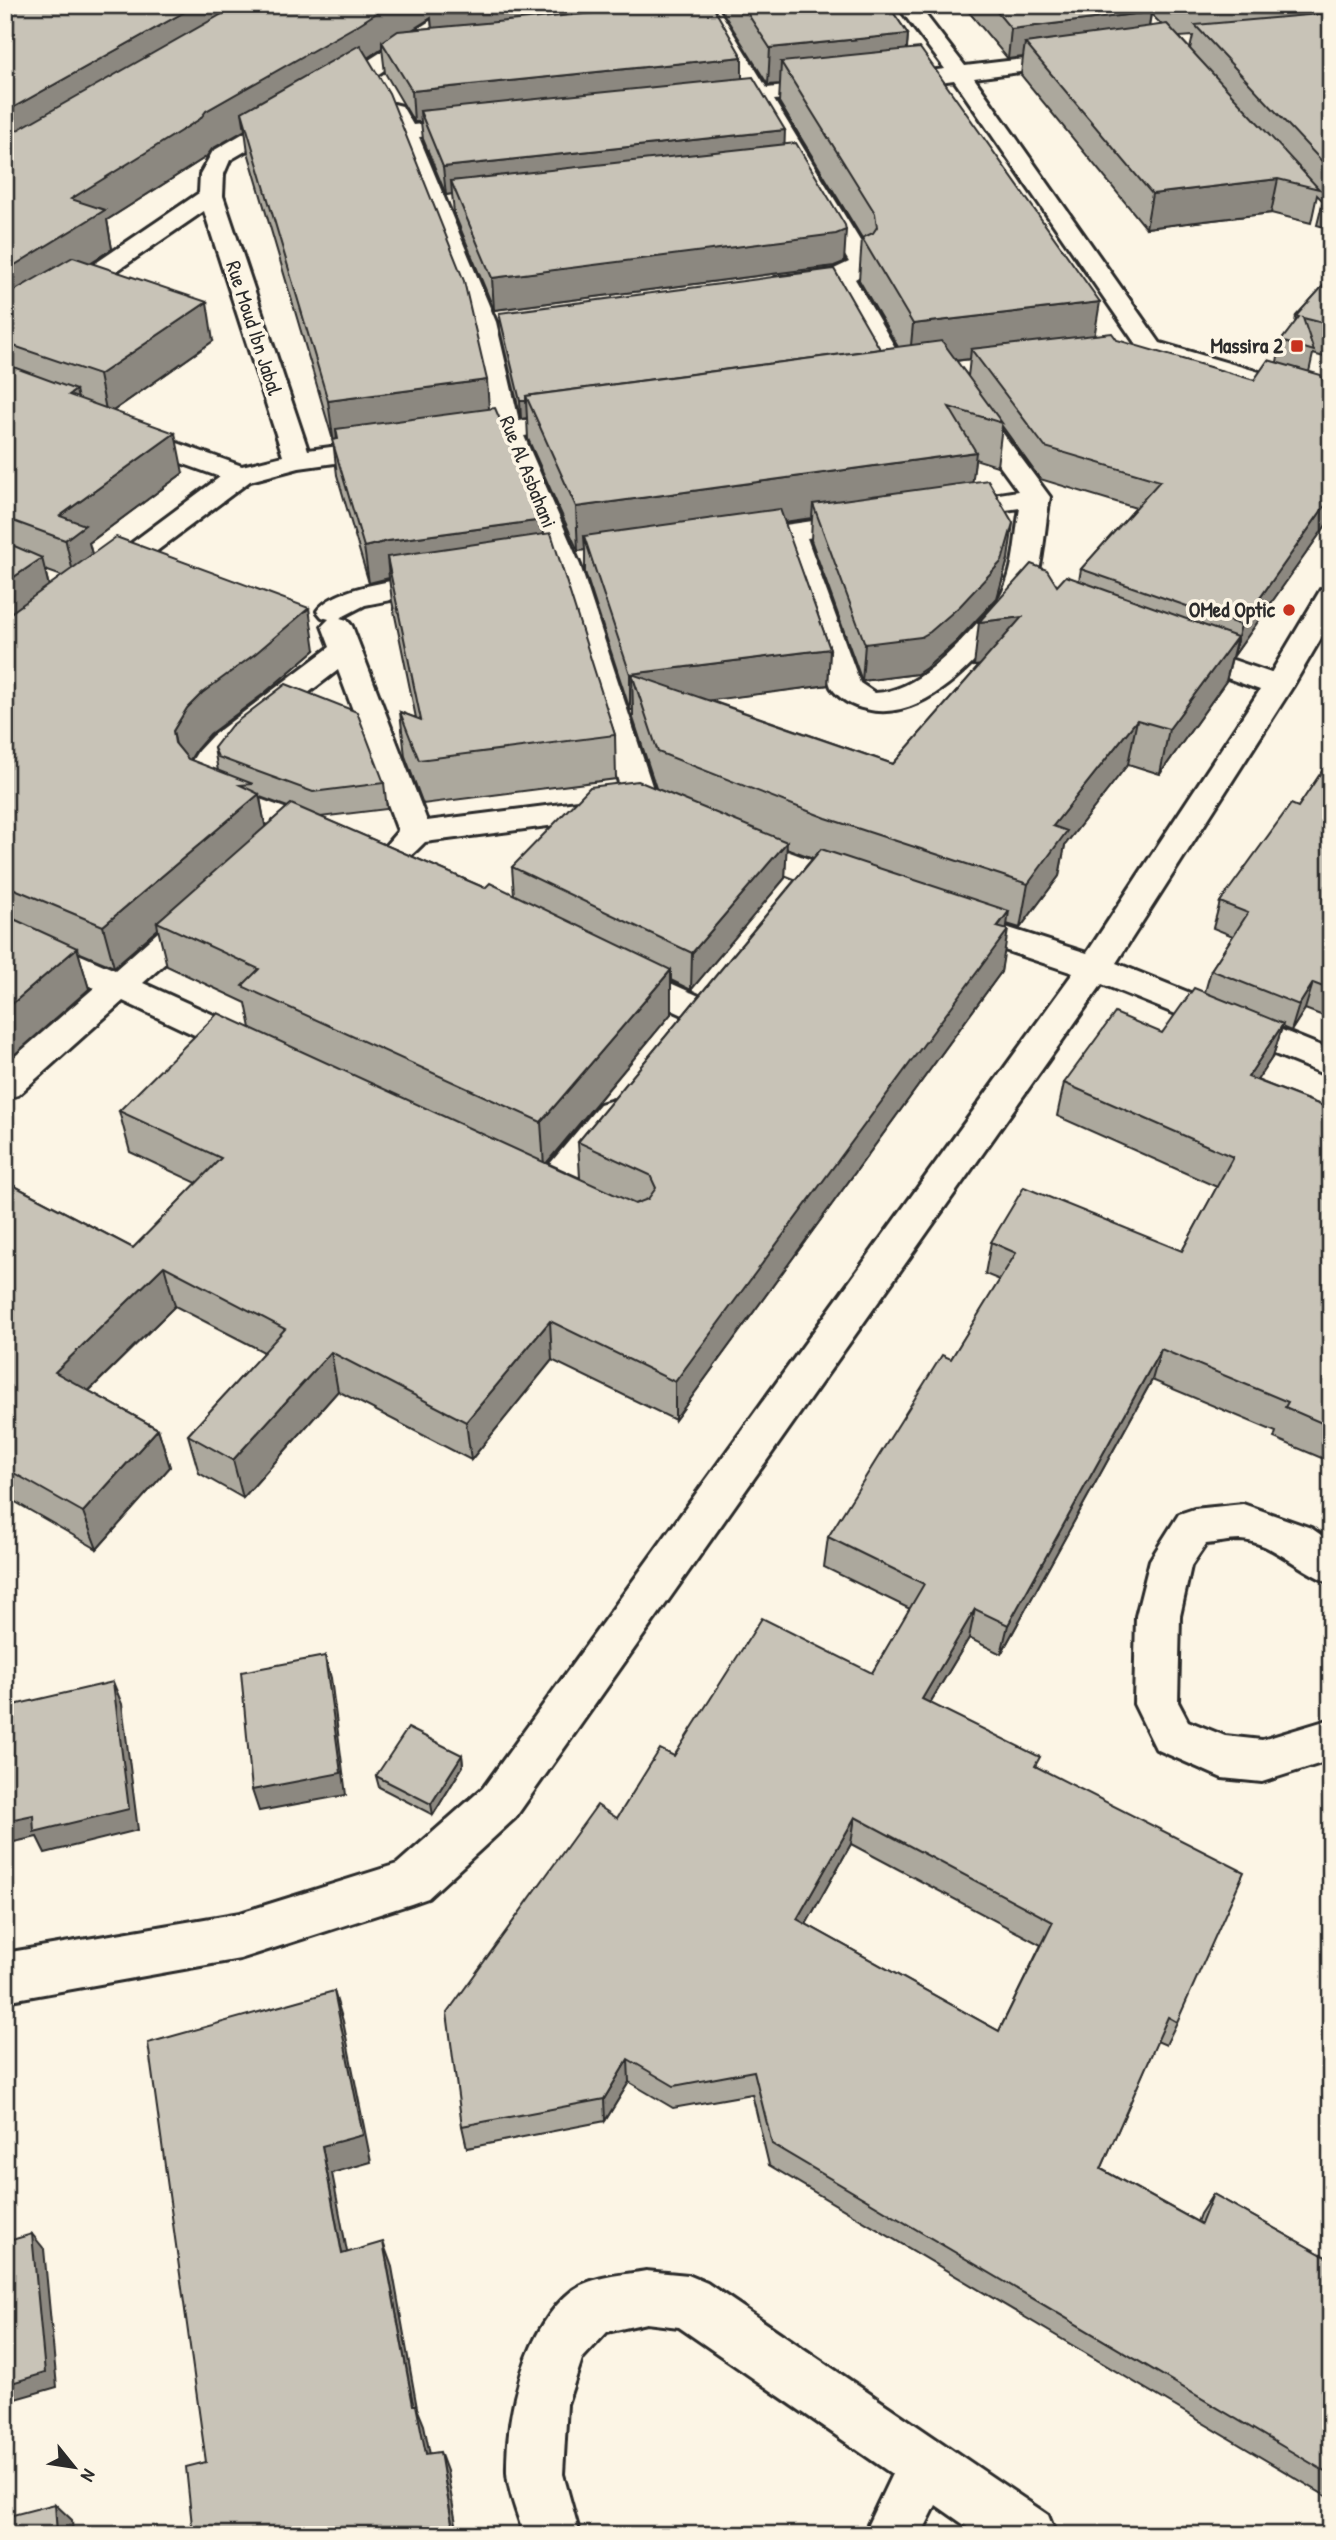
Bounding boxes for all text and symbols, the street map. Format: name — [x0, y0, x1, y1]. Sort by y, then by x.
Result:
street label: Rue Moud Ibn Jabal — [219, 257, 290, 399]
place label: Massira 2 — [1210, 331, 1283, 360]
marker: Massira 2 — [1289, 338, 1305, 354]
street label: Rue Al Asbahani — [493, 412, 564, 532]
place label: OMed Optic — [1189, 595, 1276, 625]
marker: OMed Optic — [1281, 602, 1297, 618]
north arrow — [38, 2432, 108, 2502]
text: N — [75, 2465, 103, 2486]

